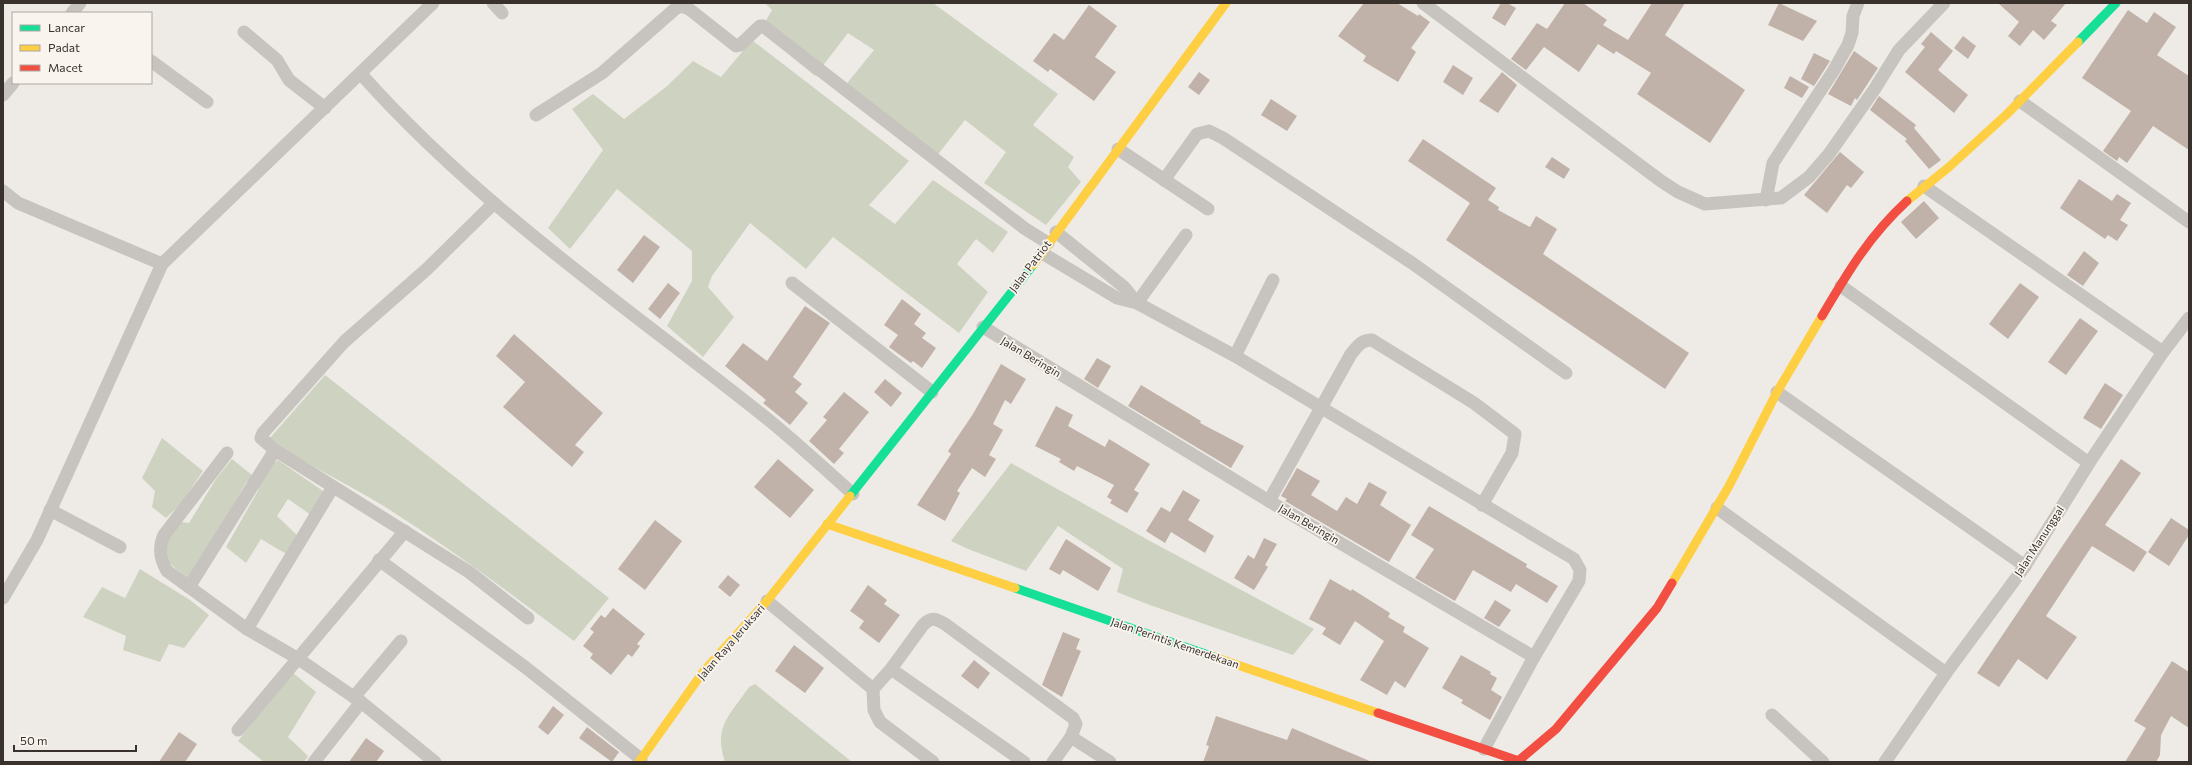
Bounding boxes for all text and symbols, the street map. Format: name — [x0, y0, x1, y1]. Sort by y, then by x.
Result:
legend — [12, 12, 152, 84]
text: Lancar — [48, 20, 85, 34]
text: Padat — [48, 40, 80, 54]
text: Macet — [48, 60, 83, 74]
street label: Jalan Patriot — [1006, 237, 1054, 295]
street label: Jalan Beringin — [998, 334, 1064, 380]
street label: Jalan Beringin — [1276, 501, 1342, 547]
street label: Jalan Manunggal — [2011, 503, 2067, 579]
street label: Jalan Raya Jeruksari — [694, 601, 768, 683]
street label: Jalan Perintis Kemerdekaan — [1109, 614, 1241, 672]
scale bar — [14, 727, 136, 753]
text: 50 m — [20, 733, 48, 747]

